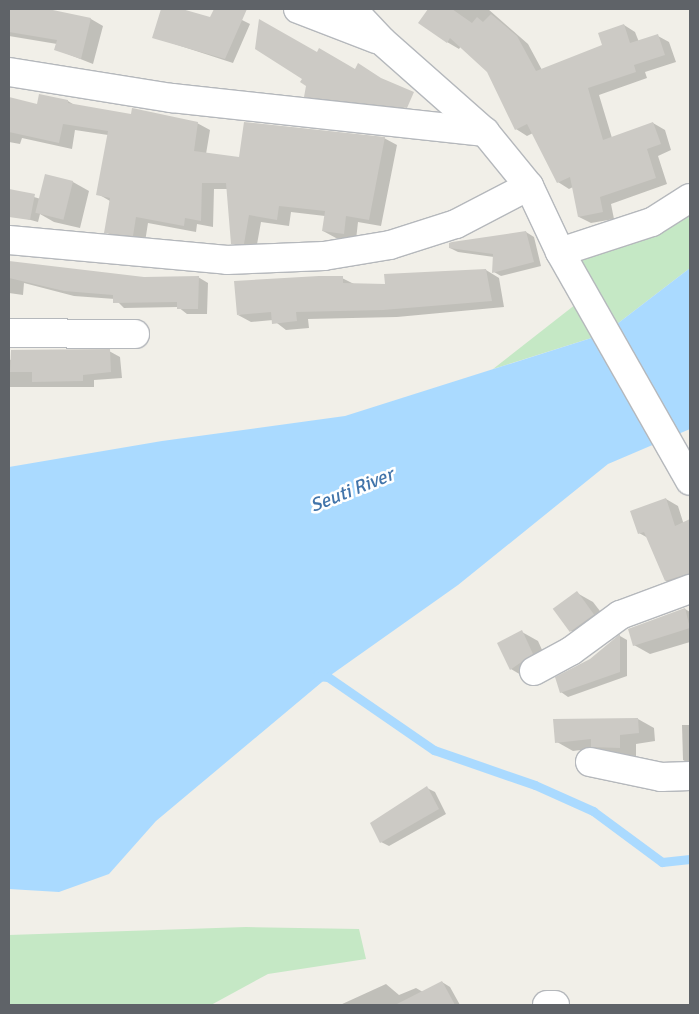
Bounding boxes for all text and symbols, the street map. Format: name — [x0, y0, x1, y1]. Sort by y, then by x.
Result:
water label: Seuti River — [307, 464, 397, 518]

